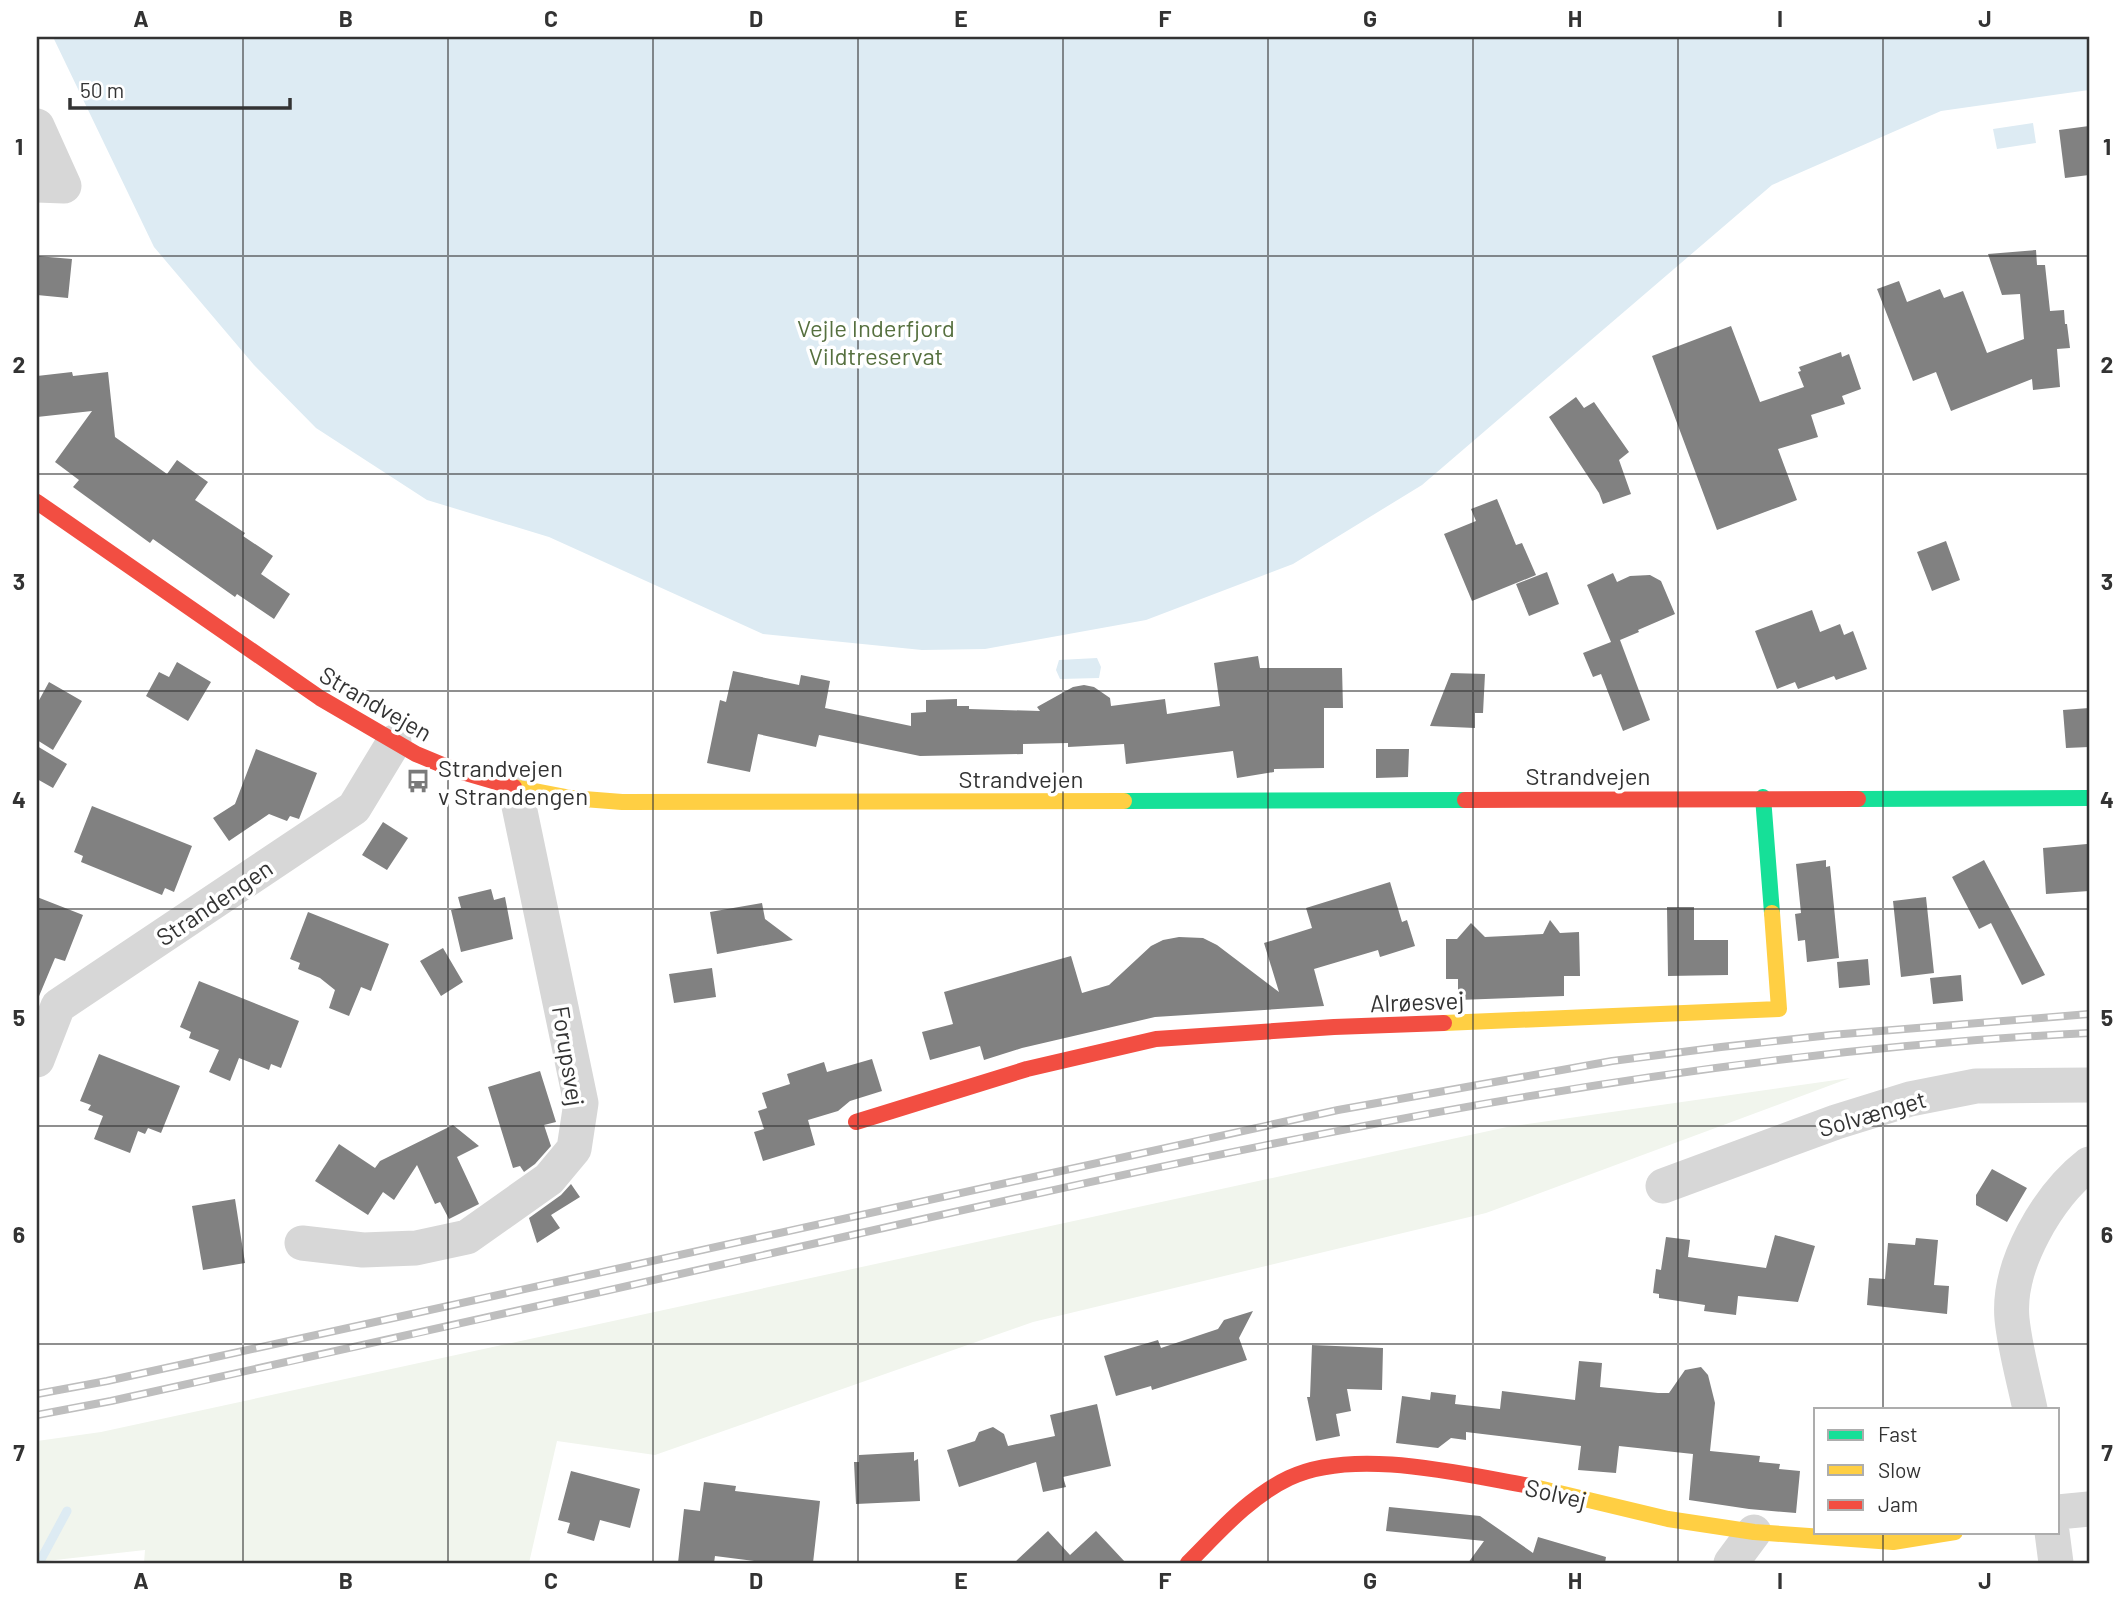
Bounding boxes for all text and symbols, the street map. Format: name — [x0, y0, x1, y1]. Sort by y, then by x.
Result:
text: A — [133, 4, 149, 32]
text: B — [339, 4, 353, 32]
text: C — [544, 4, 558, 32]
text: D — [749, 4, 763, 32]
text: E — [954, 4, 968, 32]
text: F — [1159, 4, 1172, 32]
text: G — [1363, 4, 1377, 32]
text: H — [1568, 4, 1582, 32]
text: I — [1777, 4, 1783, 32]
text: J — [1978, 4, 1992, 32]
scale bar — [70, 66, 290, 110]
text: 50 m — [80, 77, 124, 102]
text: 1 — [15, 132, 23, 160]
text: 1 — [2103, 132, 2111, 160]
park label: Vejle Inderfjord Vildtreservat — [797, 313, 955, 370]
text: 2 — [13, 350, 25, 378]
text: 2 — [2101, 350, 2113, 378]
text: 3 — [13, 567, 25, 595]
text: 3 — [2101, 567, 2113, 595]
street label: Strandvejen — [315, 659, 437, 747]
place label: Strandvejen v Strandengen — [438, 753, 588, 810]
street label: Strandvejen — [1526, 761, 1650, 790]
street label: Strandvejen — [959, 764, 1083, 793]
bus stop icon: Strandvejen v Strandengen — [404, 767, 432, 795]
text: 4 — [12, 785, 26, 813]
text: 4 — [2100, 785, 2114, 813]
street label: Strandengen — [150, 853, 278, 951]
street label: Alrøesvej — [1369, 985, 1465, 1017]
text: 5 — [13, 1003, 25, 1031]
text: 5 — [2101, 1003, 2113, 1031]
street label: Forupsvej — [547, 1004, 591, 1108]
street label: Solvænget — [1815, 1084, 1929, 1142]
text: 6 — [13, 1220, 25, 1248]
text: 6 — [2101, 1220, 2113, 1248]
legend — [1814, 1408, 2060, 1534]
text: Fast — [1878, 1421, 1918, 1446]
text: 7 — [13, 1438, 25, 1466]
text: 7 — [2101, 1438, 2113, 1466]
text: Slow — [1878, 1457, 1921, 1482]
street label: Solvej — [1522, 1472, 1590, 1514]
text: Jam — [1878, 1491, 1918, 1516]
text: A — [133, 1566, 149, 1594]
text: B — [339, 1566, 353, 1594]
text: C — [544, 1566, 558, 1594]
text: D — [749, 1566, 763, 1594]
text: E — [954, 1566, 968, 1594]
text: F — [1159, 1566, 1172, 1594]
text: G — [1363, 1566, 1377, 1594]
text: H — [1568, 1566, 1582, 1594]
text: I — [1777, 1566, 1783, 1594]
text: J — [1978, 1566, 1992, 1594]

